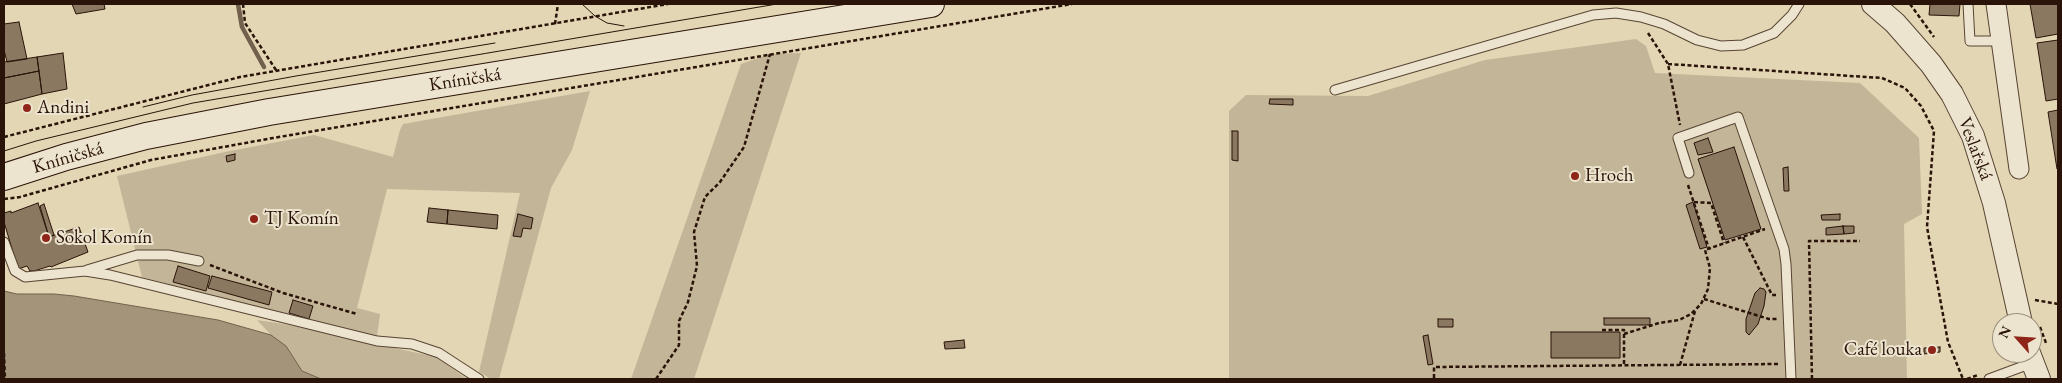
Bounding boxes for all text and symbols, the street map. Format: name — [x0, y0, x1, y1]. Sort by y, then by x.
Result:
street label: Kníničská — [427, 63, 503, 97]
place label: Andini — [37, 97, 89, 119]
marker: Andini — [21, 102, 33, 114]
street label: Veslařská — [1953, 114, 1997, 184]
street label: Kníničská — [30, 137, 106, 179]
place label: Hroch — [1585, 165, 1634, 187]
marker: Hroch — [1569, 170, 1581, 182]
place label: TJ Komín — [264, 208, 339, 230]
marker: TJ Komín — [248, 213, 260, 225]
place label: Sokol Komín — [56, 227, 152, 249]
marker: Sokol Komín — [40, 232, 52, 244]
north arrow — [1992, 313, 2042, 363]
text: N — [1994, 323, 2015, 341]
place label: Café louka — [1844, 339, 1922, 361]
marker: Café louka — [1926, 344, 1938, 356]

